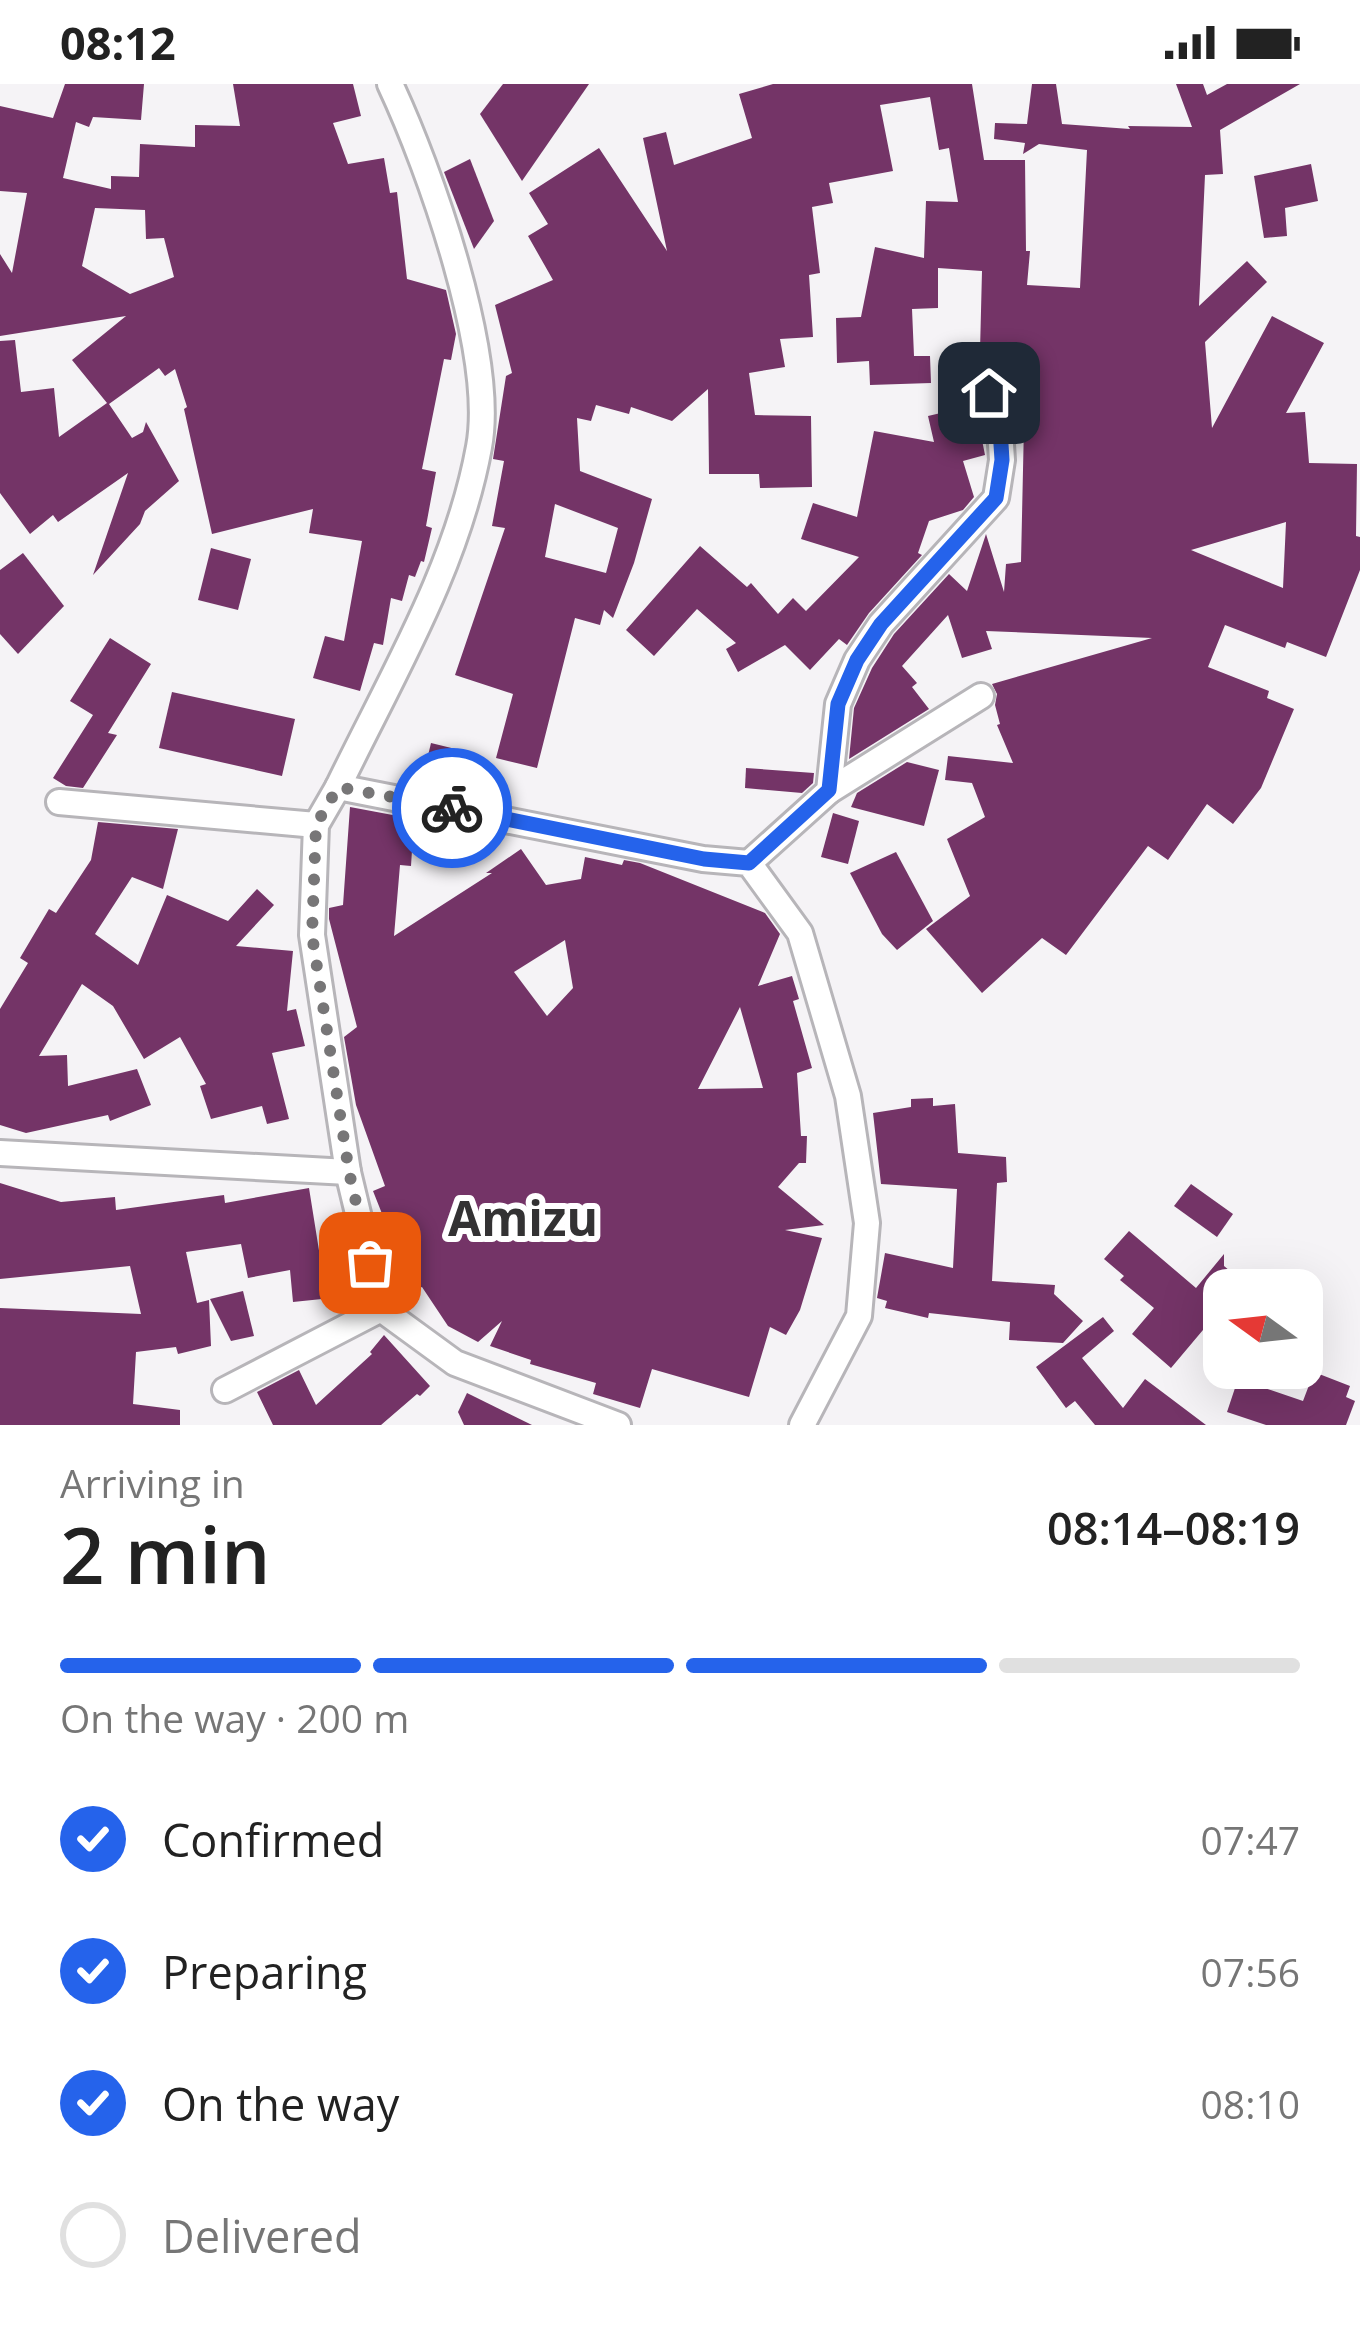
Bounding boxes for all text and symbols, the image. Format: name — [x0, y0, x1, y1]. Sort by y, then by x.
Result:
text: 08:12 — [60, 12, 176, 73]
pin — [938, 342, 1040, 444]
icon: home — [956, 360, 1022, 426]
courier — [392, 748, 512, 868]
icon: bike — [419, 775, 485, 841]
district label: Amizu — [448, 1185, 598, 1250]
pin — [319, 1212, 421, 1314]
icon: bag — [337, 1230, 403, 1296]
north arrow — [1203, 1269, 1323, 1389]
map controls — [1203, 1269, 1323, 1389]
text: Arriving in — [60, 1456, 245, 1509]
text: 08:14–08:19 — [1047, 1497, 1300, 1558]
text: 2 min — [60, 1501, 271, 1607]
text: On the way · 200 m — [60, 1691, 409, 1744]
icon: check — [60, 1806, 126, 1872]
text: Confirmed — [162, 1809, 384, 1870]
text: 07:47 — [1201, 1813, 1300, 1866]
icon: check — [60, 1938, 126, 2004]
text: Preparing — [162, 1941, 367, 2002]
text: 07:56 — [1201, 1945, 1300, 1998]
icon: check — [60, 2070, 126, 2136]
text: On the way — [162, 2073, 399, 2134]
text: 08:10 — [1201, 2077, 1300, 2130]
text: Delivered — [162, 2205, 362, 2266]

